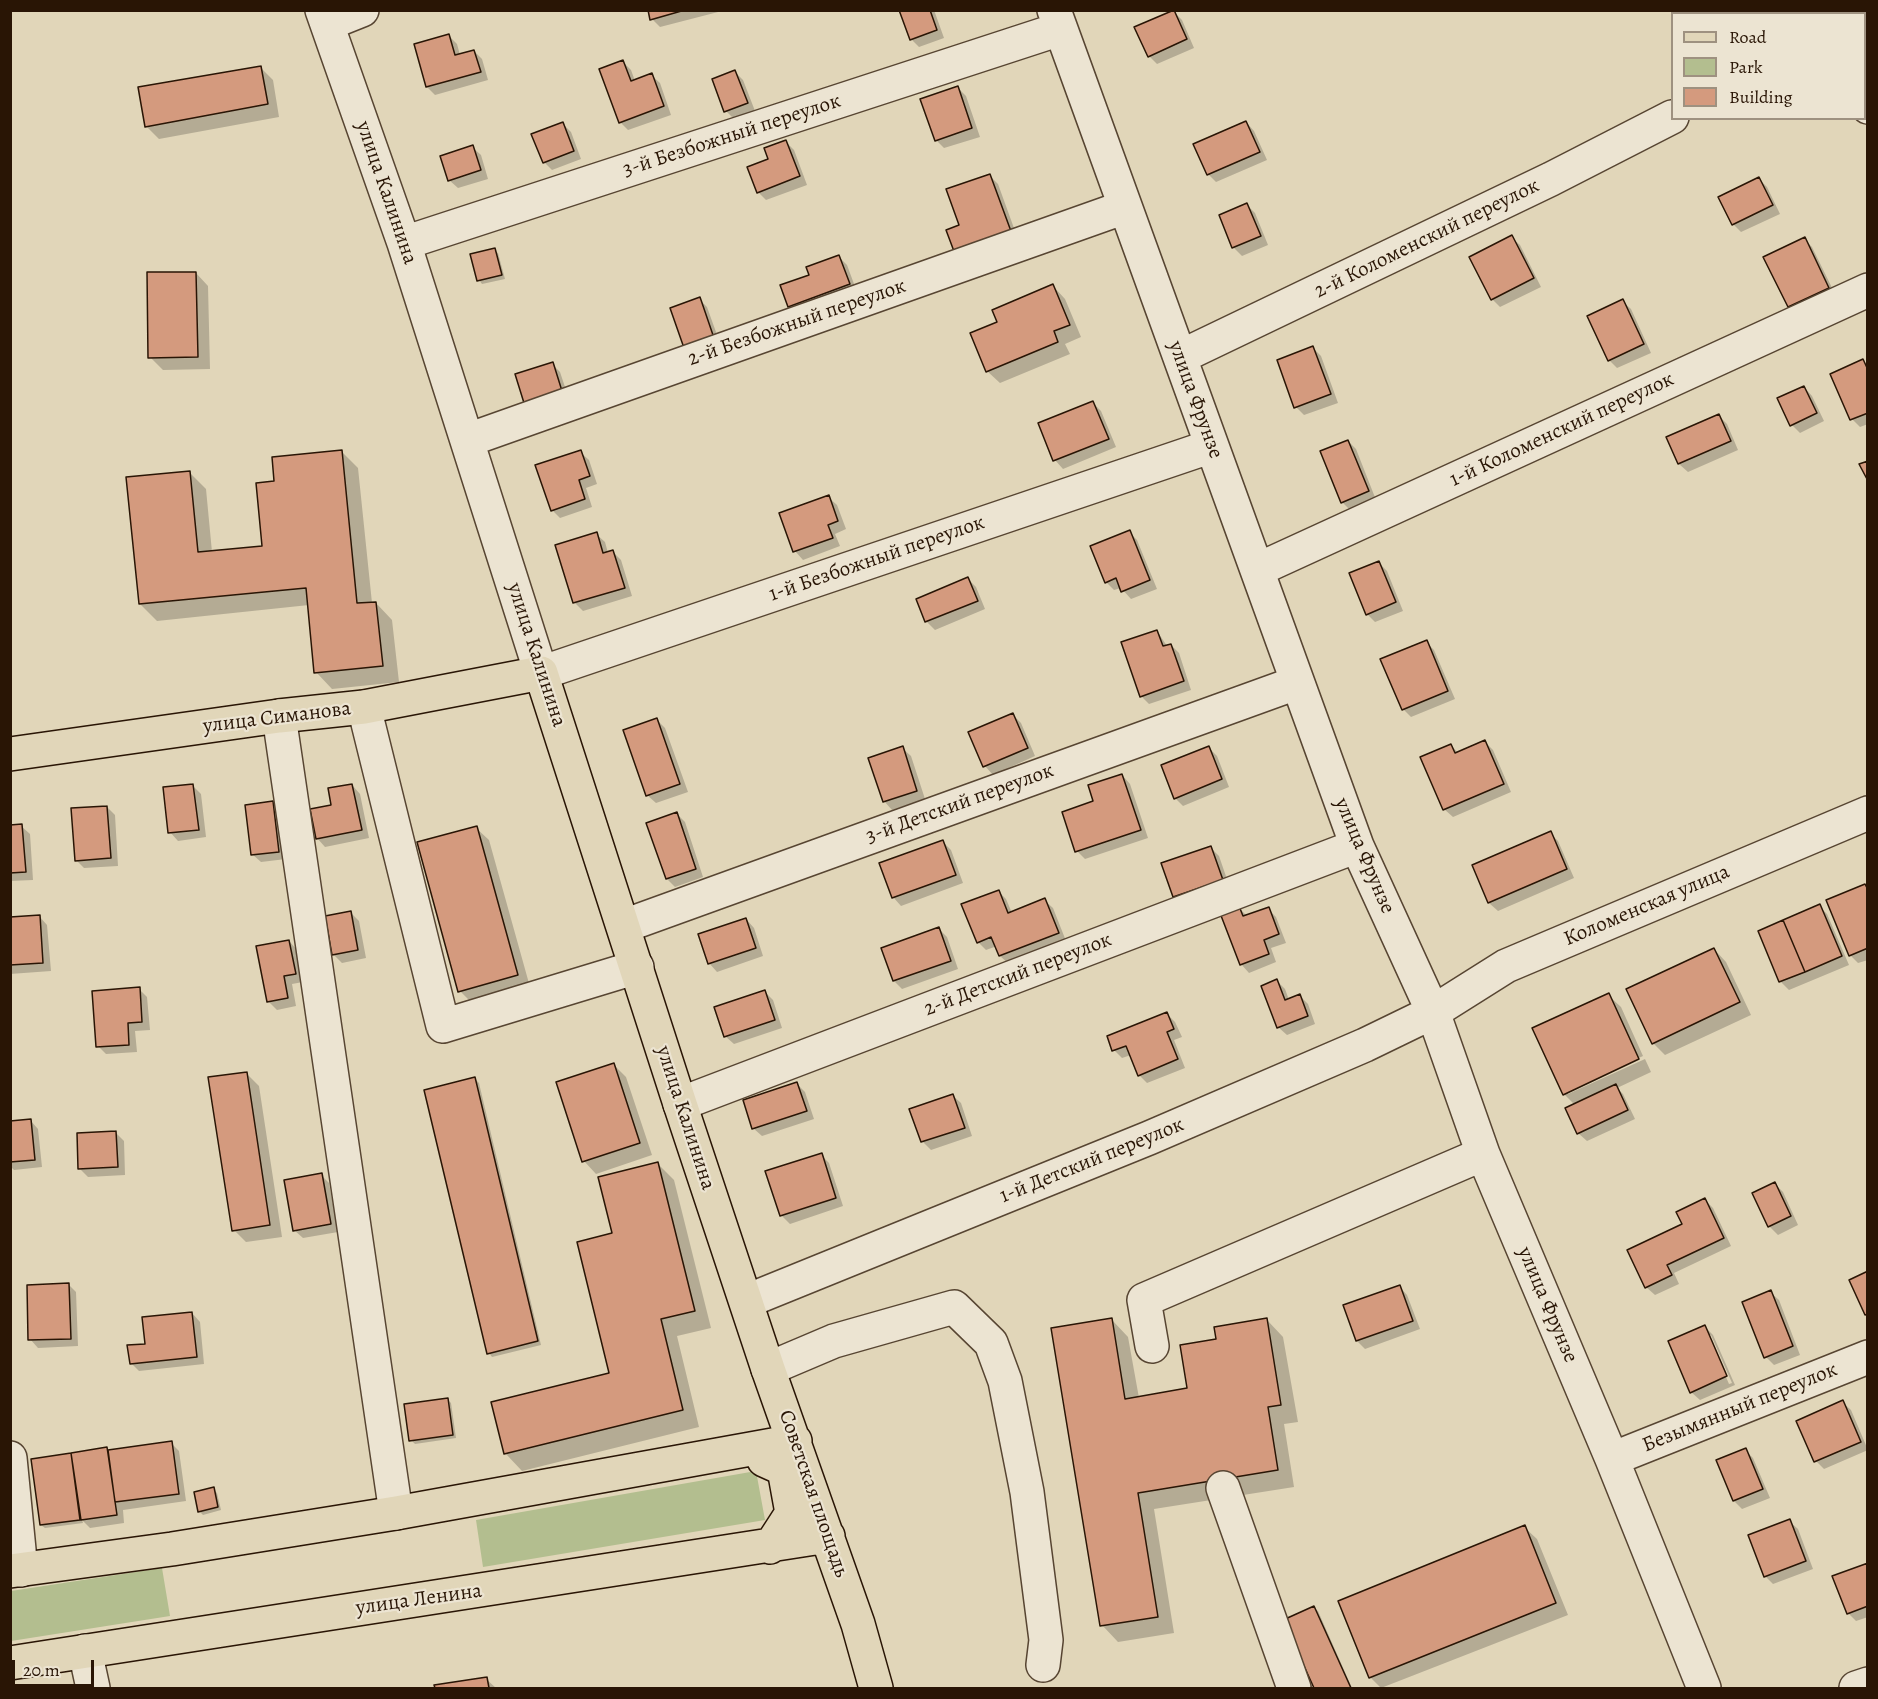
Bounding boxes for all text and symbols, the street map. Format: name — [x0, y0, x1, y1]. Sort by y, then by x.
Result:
legend — [1671, 12, 1866, 120]
text: Road — [1729, 25, 1766, 49]
text: Park — [1729, 55, 1763, 79]
text: Building — [1729, 85, 1793, 109]
street label: 3-й Безбожный переулок — [620, 89, 844, 183]
street label: улица Калинина — [350, 118, 422, 268]
street label: 2-й Коломенский переулок — [1310, 174, 1544, 304]
street label: 2-й Безбожный переулок — [685, 274, 909, 372]
street label: улица Фрунзе — [1162, 338, 1228, 462]
street label: 1-й Коломенский переулок — [1446, 367, 1678, 493]
street label: 1-й Безбожный переулок — [766, 510, 988, 608]
street label: улица Калинина — [501, 580, 571, 730]
street label: улица Симанова — [201, 696, 353, 740]
street label: 3-й Детский переулок — [863, 758, 1057, 850]
street label: улица Фрунзе — [1328, 794, 1400, 918]
street label: Коломенская улица — [1560, 860, 1734, 952]
street label: 2-й Детский переулок — [921, 928, 1115, 1022]
street label: улица Калинина — [650, 1043, 720, 1193]
street label: 1-й Детский переулок — [996, 1113, 1188, 1209]
street label: улица Фрунзе — [1511, 1243, 1583, 1367]
street label: Безымянный переулок — [1639, 1357, 1841, 1459]
street label: Советская площадь — [773, 1407, 853, 1581]
street label: улица Ленина — [354, 1579, 484, 1621]
scale bar — [15, 1648, 98, 1686]
text: 20 m — [23, 1658, 60, 1682]

